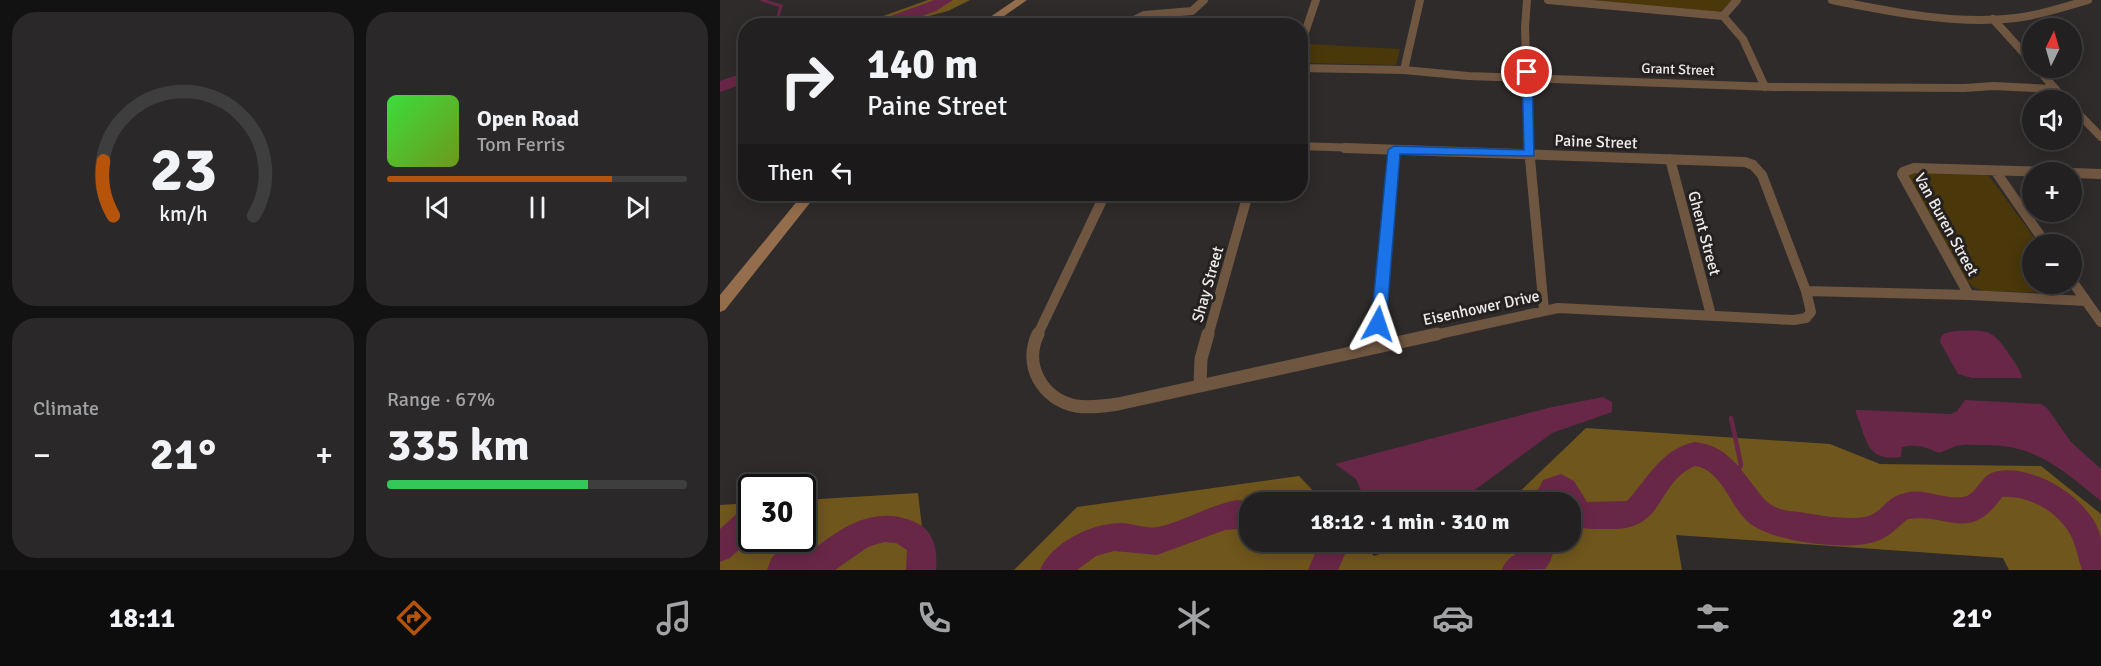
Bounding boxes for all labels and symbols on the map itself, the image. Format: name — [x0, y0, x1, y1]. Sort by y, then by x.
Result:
north arrow — [2022, 18, 2082, 78]
pin — [1501, 46, 1552, 97]
street label: Grant Street — [1641, 60, 1715, 79]
street label: Paine Street — [1554, 131, 1638, 153]
street label: Van Buren Street — [1910, 169, 1983, 280]
street label: Ghent Street — [1683, 189, 1725, 278]
street label: Shay Street — [1188, 244, 1228, 325]
street label: Eisenhower Drive — [1421, 286, 1541, 330]
position arrow — [1346, 292, 1410, 356]
speed limit sign: 30 — [738, 474, 816, 552]

